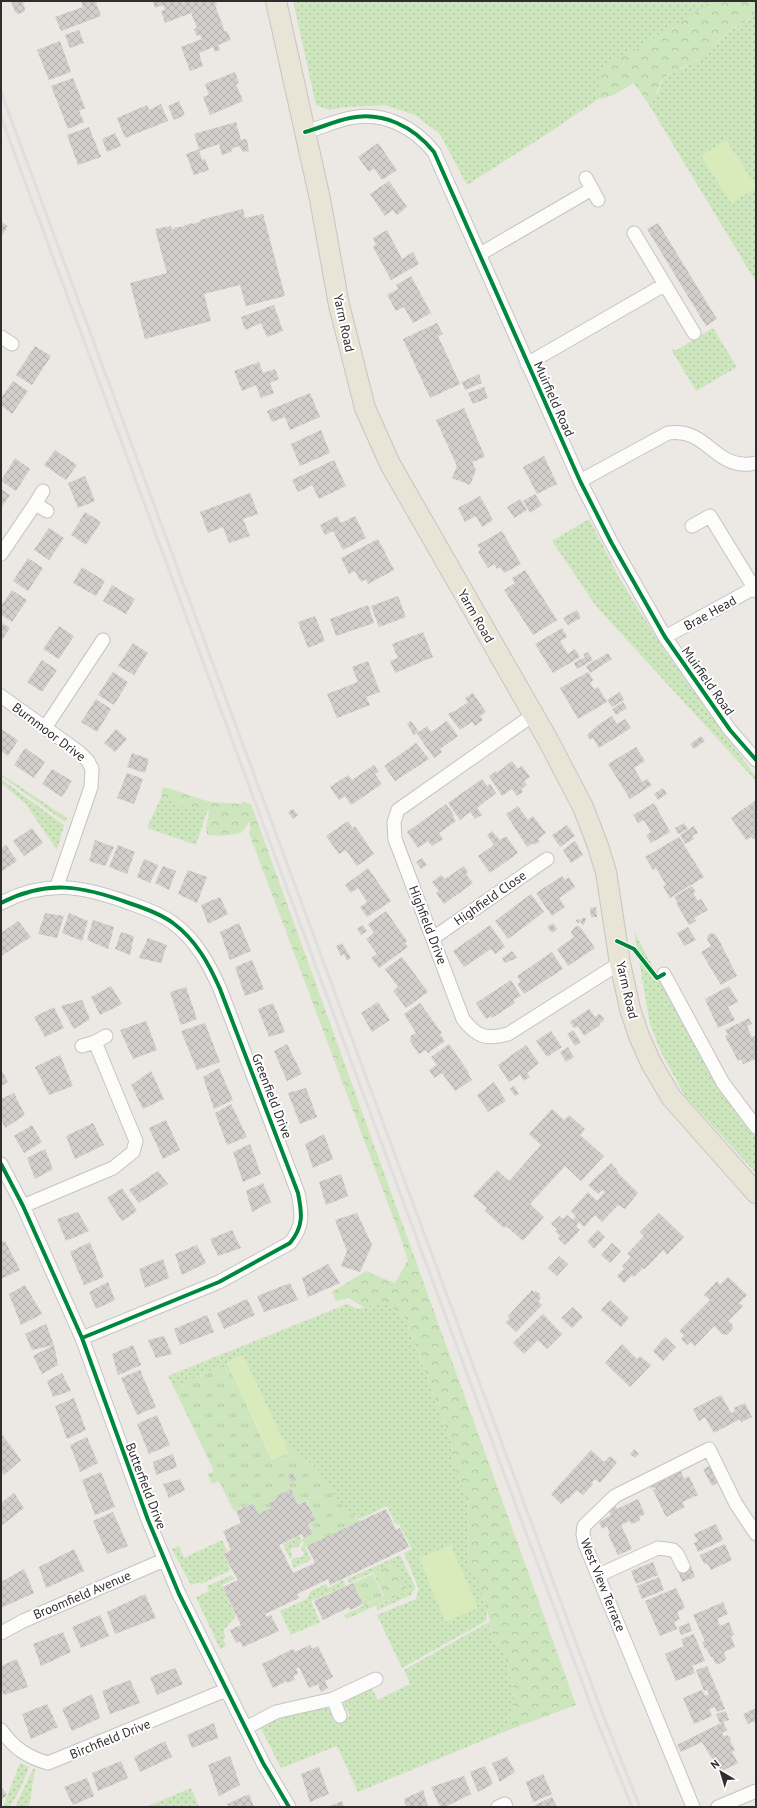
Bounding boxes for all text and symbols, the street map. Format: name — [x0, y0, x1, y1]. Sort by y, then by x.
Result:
street label: Yarm Road — [330, 293, 358, 353]
street label: Muirfield Road — [530, 359, 578, 439]
street label: Yarm Road — [454, 586, 498, 646]
street label: Brae Head — [681, 592, 739, 634]
street label: Muirfield Road — [678, 643, 738, 719]
street label: Burnmoor Drive — [9, 699, 89, 765]
street label: Highfield Close — [451, 867, 529, 929]
street label: Highfield Drive — [405, 883, 451, 967]
street label: Yarm Road — [612, 959, 642, 1021]
street label: Greenfield Drive — [248, 1051, 296, 1141]
street label: Butterfield Drive — [122, 1440, 170, 1532]
street label: West View Terrace — [577, 1536, 629, 1634]
street label: Broomfield Avenue — [31, 1567, 133, 1623]
street label: Birchfield Drive — [67, 1715, 153, 1763]
north arrow — [701, 1752, 741, 1792]
text: N — [708, 1756, 722, 1772]

